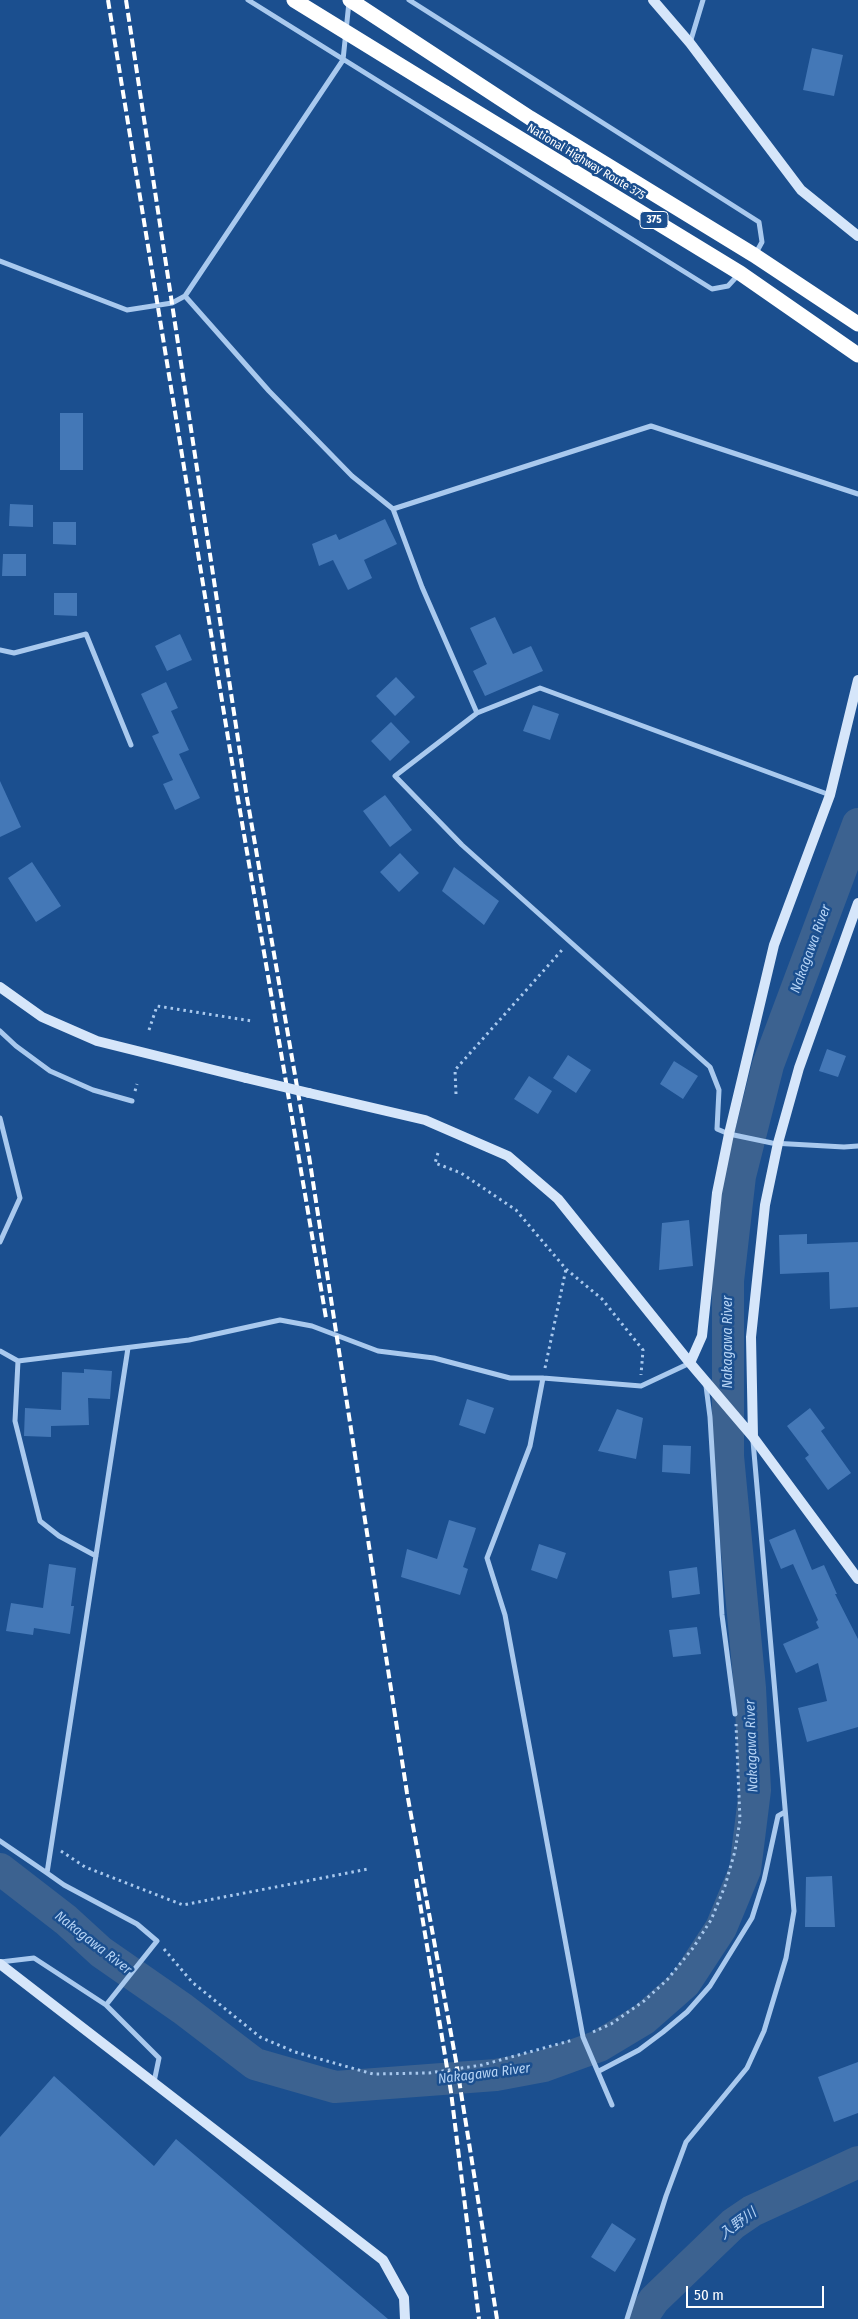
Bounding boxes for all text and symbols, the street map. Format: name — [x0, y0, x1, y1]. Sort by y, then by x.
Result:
street label: National Highway Route 375 — [524, 121, 648, 203]
road number: 375 — [640, 212, 668, 228]
water label: Nakagawa River — [787, 902, 835, 996]
water label: Nakagawa River — [720, 1296, 736, 1388]
water label: Nakagawa River — [742, 1699, 762, 1793]
water label: Nakagawa River — [51, 1908, 135, 1978]
water label: Nakagawa River — [437, 2060, 531, 2088]
water label: 入野川 — [716, 2205, 760, 2243]
scale bar — [688, 2276, 826, 2308]
text: 50 m — [694, 2286, 724, 2304]

